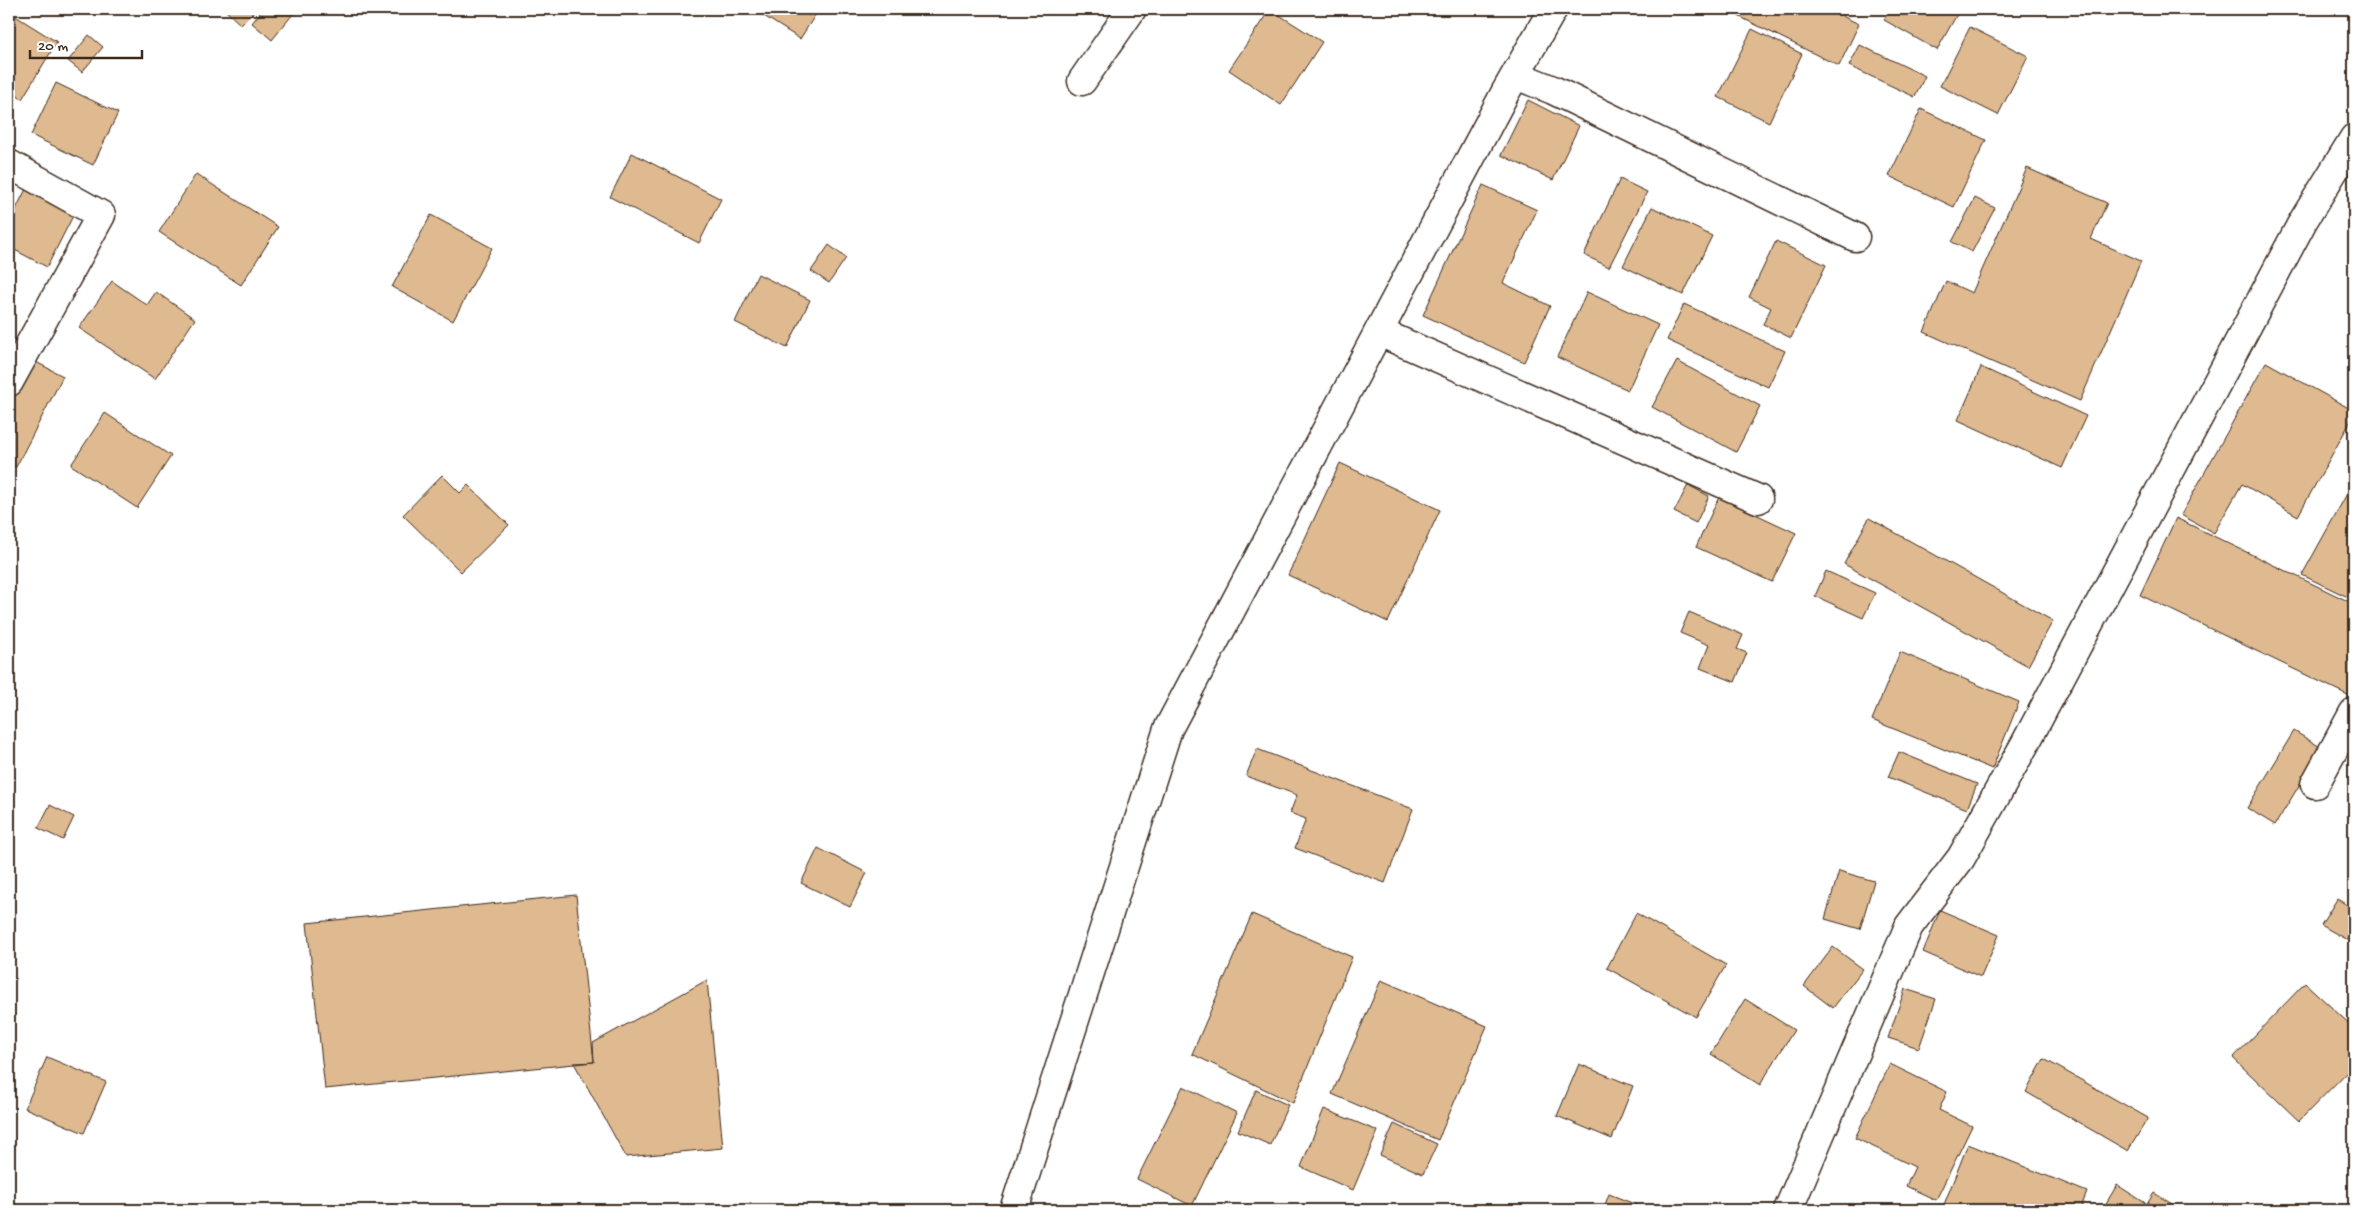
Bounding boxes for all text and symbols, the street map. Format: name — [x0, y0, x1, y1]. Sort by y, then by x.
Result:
scale bar — [30, 28, 142, 60]
text: 20 m — [38, 38, 68, 56]

